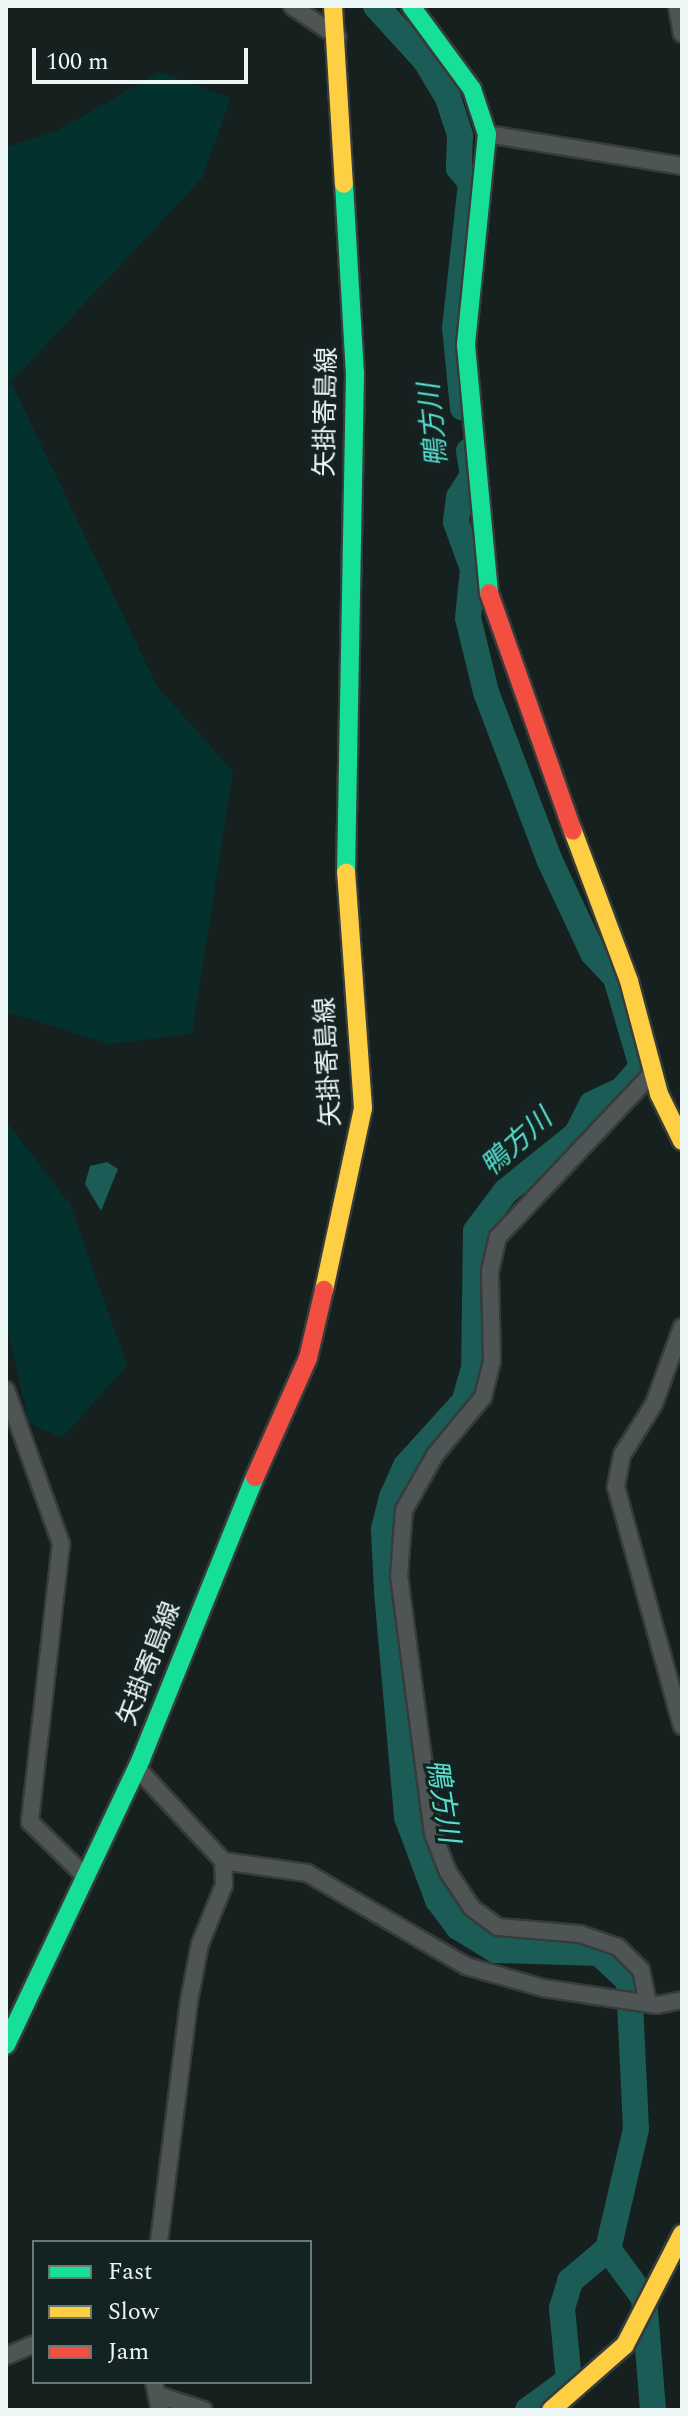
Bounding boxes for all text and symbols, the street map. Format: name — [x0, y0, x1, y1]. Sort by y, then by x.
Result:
scale bar — [36, 32, 252, 82]
text: 100 m — [46, 44, 109, 80]
street label: 矢掛寄島線 — [310, 347, 344, 477]
water label: 鴨方川 — [413, 381, 455, 469]
street label: 矢掛寄島線 — [310, 996, 348, 1128]
water label: 鴨方川 — [475, 1102, 559, 1184]
street label: 矢掛寄島線 — [112, 1598, 188, 1730]
water label: 鴨方川 — [419, 1757, 465, 1845]
legend — [32, 2240, 312, 2384]
text: Fast — [108, 2254, 153, 2290]
text: Slow — [108, 2294, 159, 2330]
text: Jam — [108, 2334, 149, 2370]

